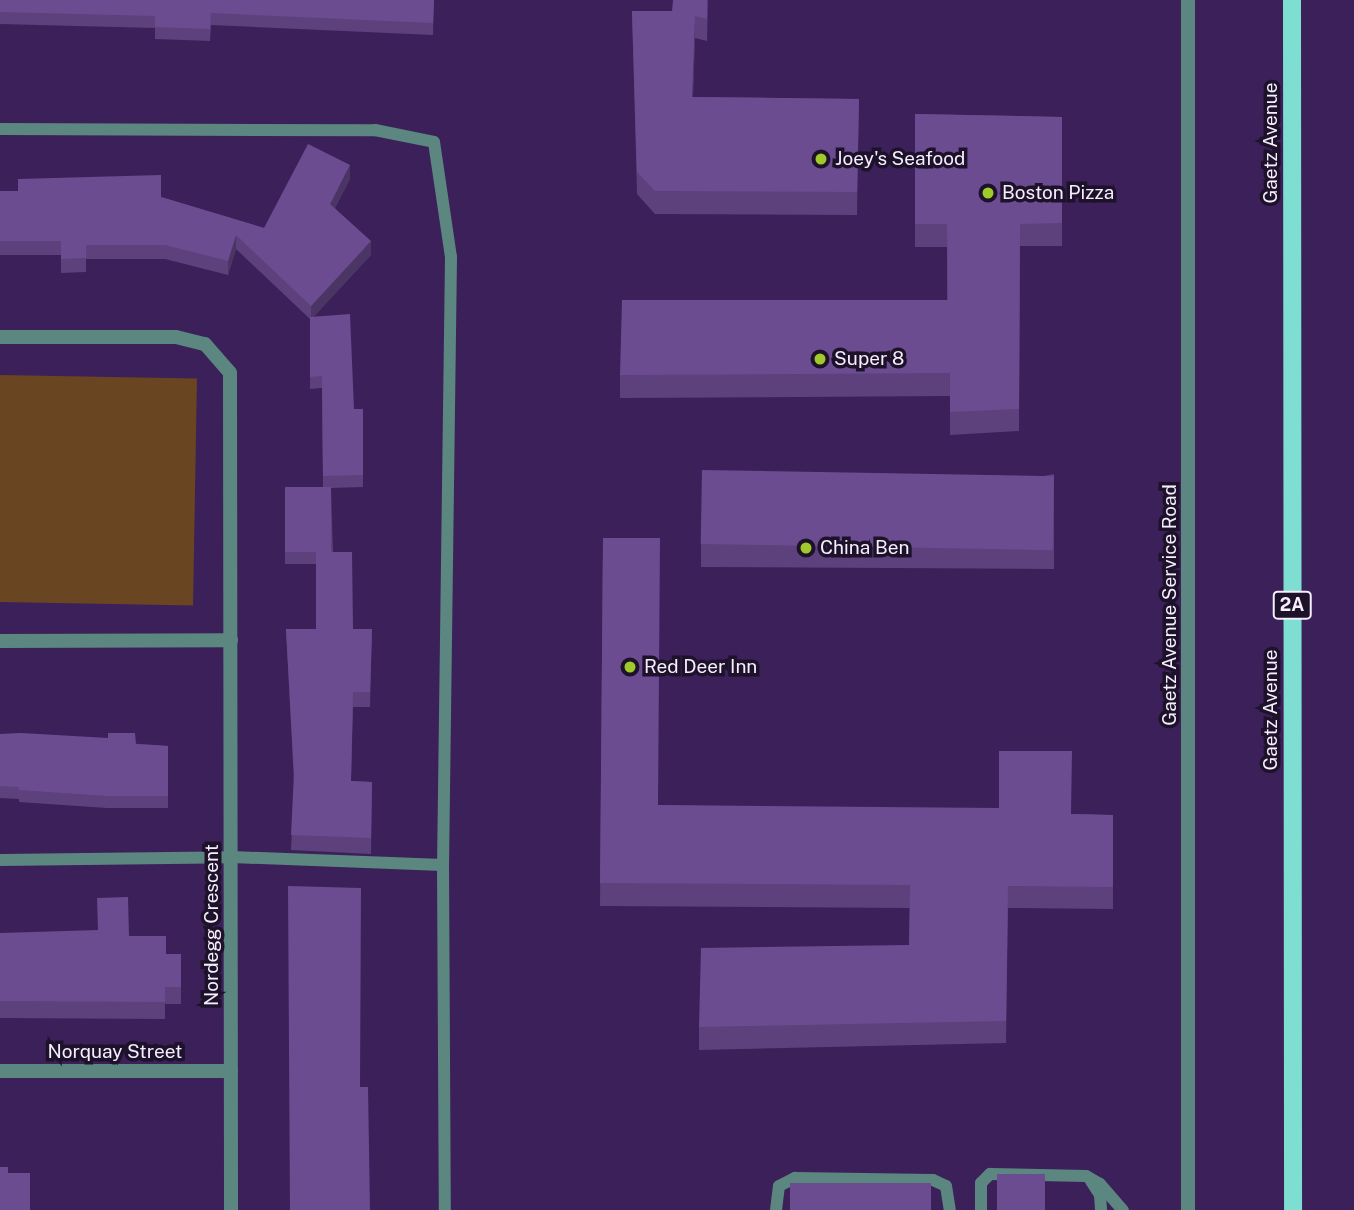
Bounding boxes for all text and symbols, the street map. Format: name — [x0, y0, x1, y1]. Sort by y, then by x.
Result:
street label: Gaetz Avenue — [1260, 82, 1282, 204]
place label: Joey's Seafood — [835, 148, 965, 170]
marker: Joey's Seafood — [813, 151, 829, 167]
place label: Boston Pizza — [1002, 182, 1114, 204]
marker: Boston Pizza — [980, 185, 996, 201]
place label: Super 8 — [834, 348, 904, 370]
marker: Super 8 — [812, 351, 828, 367]
street label: Gaetz Avenue Service Road — [1159, 484, 1181, 726]
place label: China Ben — [820, 537, 909, 559]
marker: China Ben — [798, 540, 814, 556]
road number: 2A — [1271, 590, 1313, 620]
street label: Gaetz Avenue — [1260, 649, 1282, 771]
place label: Red Deer Inn — [644, 656, 757, 678]
marker: Red Deer Inn — [622, 659, 638, 675]
street label: Nordegg Crescent — [201, 844, 223, 1006]
street label: Norquay Street — [47, 1041, 183, 1063]

